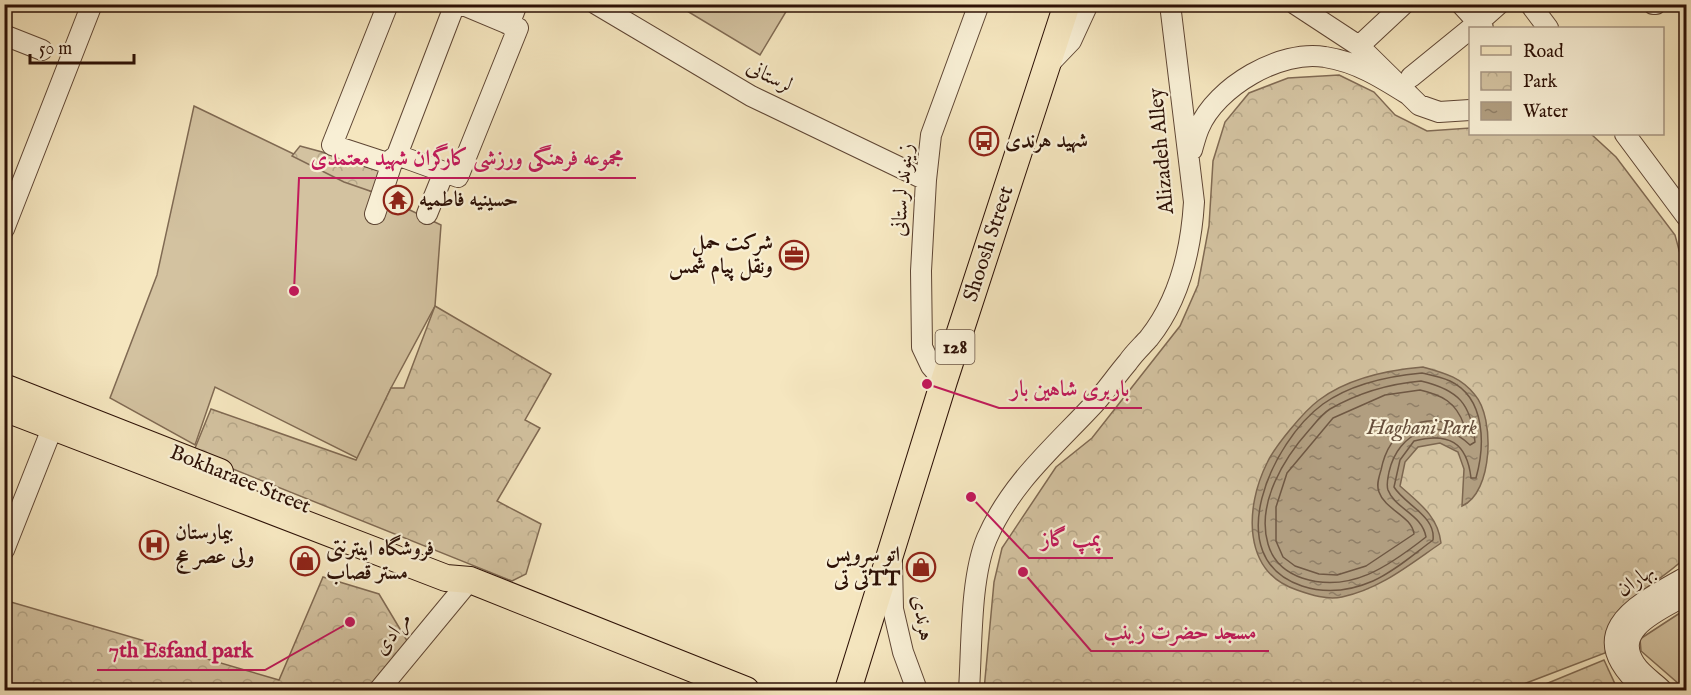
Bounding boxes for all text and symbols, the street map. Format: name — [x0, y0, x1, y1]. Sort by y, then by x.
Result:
scale bar — [30, 27, 134, 65]
legend — [1469, 27, 1664, 135]
text: 50 m — [39, 38, 72, 61]
text: Road — [1523, 41, 1564, 64]
street label: لرستانی — [741, 54, 797, 100]
text: Park — [1523, 71, 1558, 94]
street label: Alizadeh Alley — [1143, 86, 1181, 216]
text: Water — [1523, 101, 1568, 124]
bus stop icon: شهید هرندی — [968, 125, 1000, 157]
place label: شهید هرندی — [1005, 128, 1088, 155]
callout: مجموعه فرهنگی ورزشی کارگران شهید معتمدی — [299, 138, 636, 178]
street label: زینوند لرستانی — [885, 142, 921, 238]
text: مجموعه فرهنگی ورزشی کارگران شهید معتمدی — [310, 143, 624, 173]
street label: Shoosh Street — [958, 183, 1020, 305]
temple icon: حسینیه فاطمیه — [382, 184, 414, 216]
place label: حسینیه فاطمیه — [419, 187, 518, 214]
place label: شرکت حمل ونقل پیام شمس — [669, 230, 773, 285]
office icon: شرکت حمل ونقل پیام شمس — [778, 239, 810, 271]
road number: 128 — [936, 330, 974, 364]
callout: باربری شاهین بار — [999, 368, 1142, 408]
text: باربری شاهین بار — [1007, 376, 1130, 404]
park label: Haghani Park — [1366, 415, 1478, 442]
street label: Bokharaee Street — [166, 439, 314, 521]
callout: پمپ گاز — [1029, 518, 1113, 558]
place label: بیمارستان ولی عصر عج — [175, 520, 254, 574]
text: پمپ گاز — [1038, 525, 1101, 555]
hospital icon: بیمارستان ولی عصر عج — [138, 529, 170, 561]
place label: فروشگاه اینترنتی مستر قصاب — [326, 534, 434, 587]
place label: اتو سرویس تی تیTT — [826, 542, 901, 593]
shop icon: فروشگاه اینترنتی مستر قصاب — [289, 545, 321, 577]
shop icon: اتو سرویس تی تیTT — [905, 551, 937, 583]
street label: بهاران — [1611, 558, 1661, 604]
street label: هرندی — [905, 593, 939, 643]
street label: مرادی — [368, 607, 418, 661]
callout: مسجد حضرت زینب — [1091, 611, 1269, 651]
text: مسجد حضرت زینب — [1103, 619, 1257, 647]
callout: 7th Esfand park — [97, 630, 265, 670]
text: 7th Esfand park — [109, 637, 254, 665]

